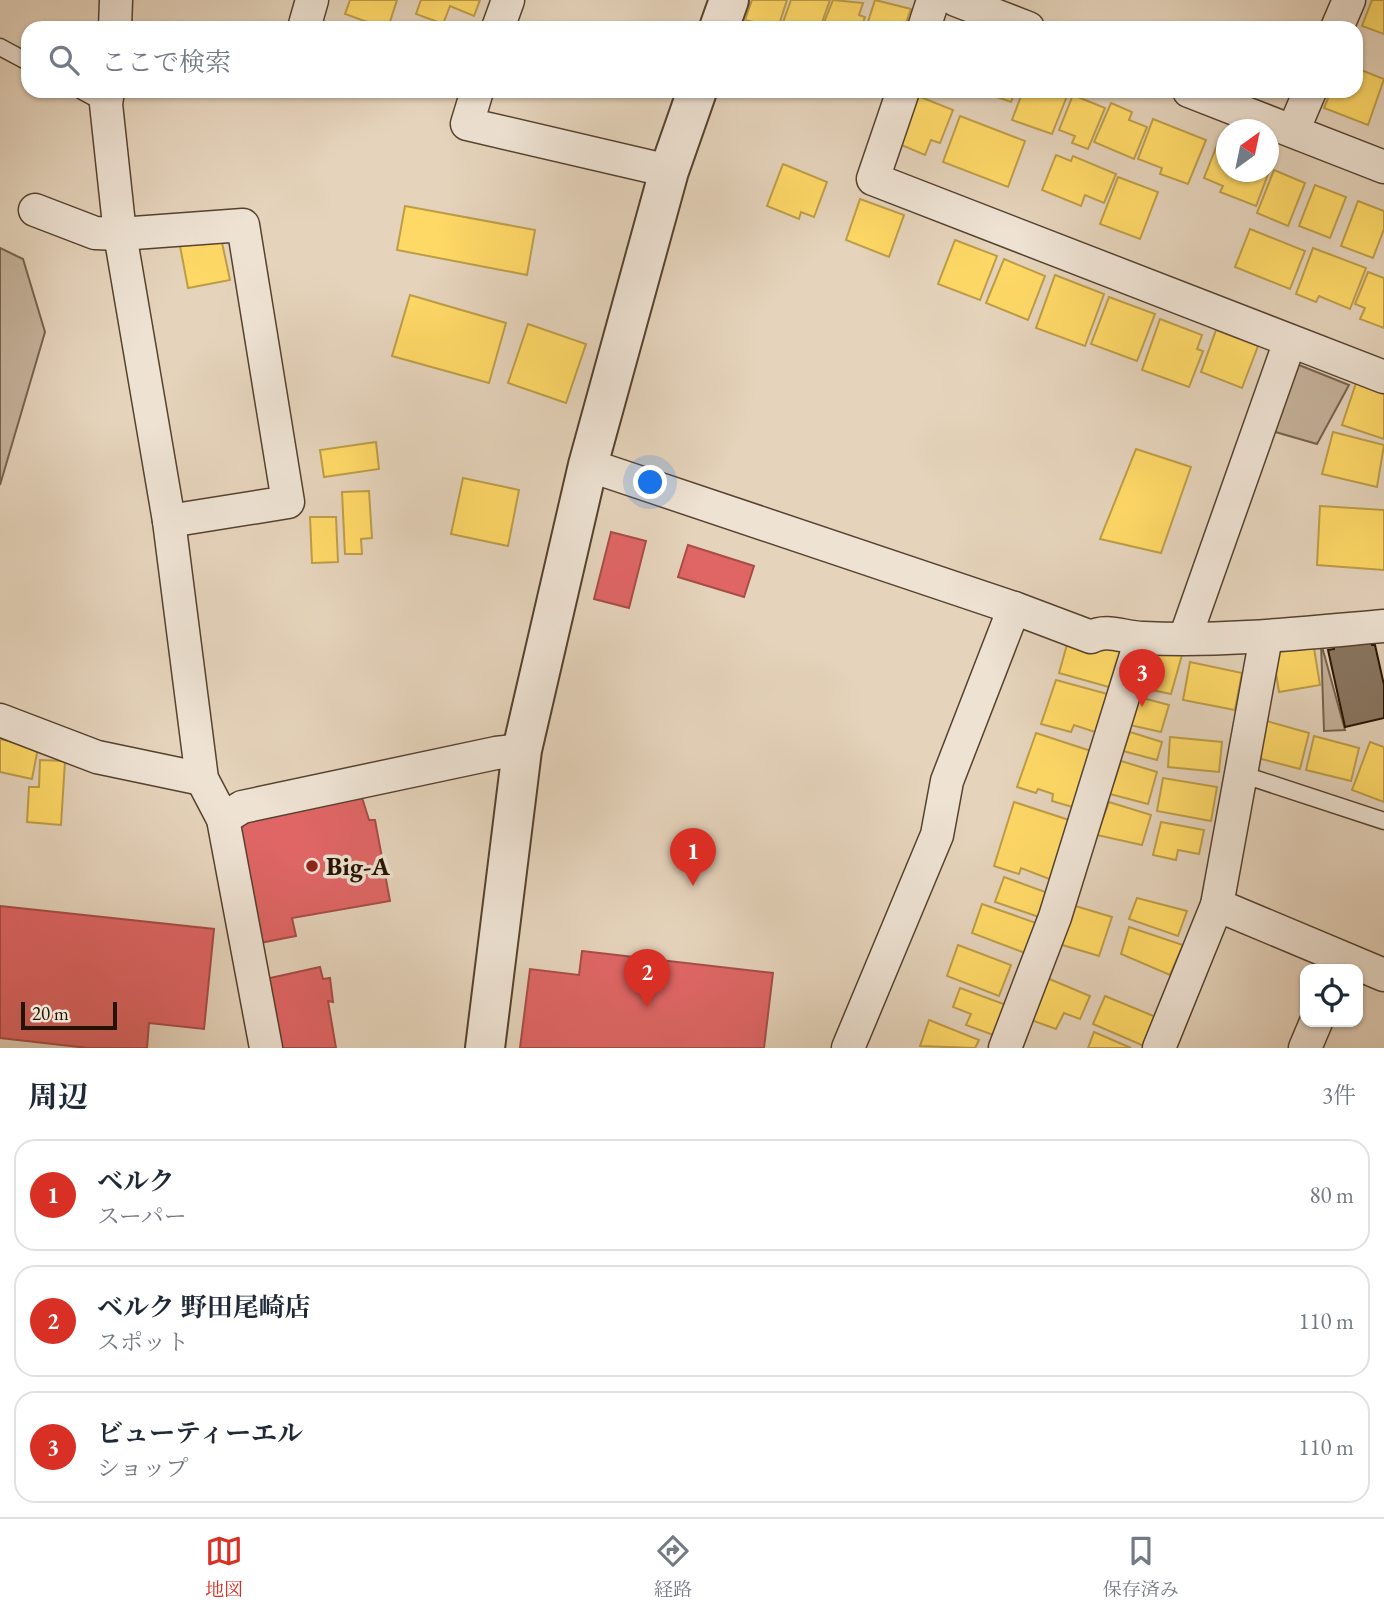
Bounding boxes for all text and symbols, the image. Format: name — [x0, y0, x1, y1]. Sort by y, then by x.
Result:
search box — [21, 21, 1363, 98]
icon: search — [45, 41, 83, 79]
text: ここで検索 — [101, 45, 231, 79]
north arrow — [1216, 119, 1279, 182]
your location — [633, 465, 667, 499]
pin: 3 — [1119, 649, 1165, 707]
pin: 1 — [670, 828, 716, 886]
place label: Big-A — [326, 849, 390, 883]
marker: Big-A — [304, 858, 320, 874]
pin: 2 — [624, 949, 670, 1007]
map controls — [1300, 964, 1363, 1027]
button: locate — [1300, 964, 1363, 1027]
scale bar — [21, 999, 117, 1031]
text: 20 m — [32, 1001, 69, 1026]
text: 周辺 — [28, 1077, 88, 1116]
text: 3件 — [1322, 1080, 1356, 1110]
text: ベルク — [97, 1164, 174, 1198]
text: 1 — [47, 1180, 59, 1210]
text: 80 m — [1309, 1180, 1354, 1210]
text: スーパー — [97, 1201, 187, 1231]
text: ベルク 野田尾崎店 — [97, 1290, 311, 1324]
text: 2 — [47, 1306, 59, 1336]
text: 110 m — [1298, 1306, 1354, 1336]
text: スポット — [97, 1327, 189, 1357]
text: ビューティーエル — [97, 1416, 303, 1450]
text: 3 — [47, 1432, 59, 1462]
text: 110 m — [1298, 1432, 1354, 1462]
text: ショップ — [97, 1453, 189, 1483]
tab: 地図 — [205, 1532, 243, 1602]
tab: 経路 — [654, 1532, 692, 1602]
tab: 保存済み — [1103, 1532, 1179, 1602]

